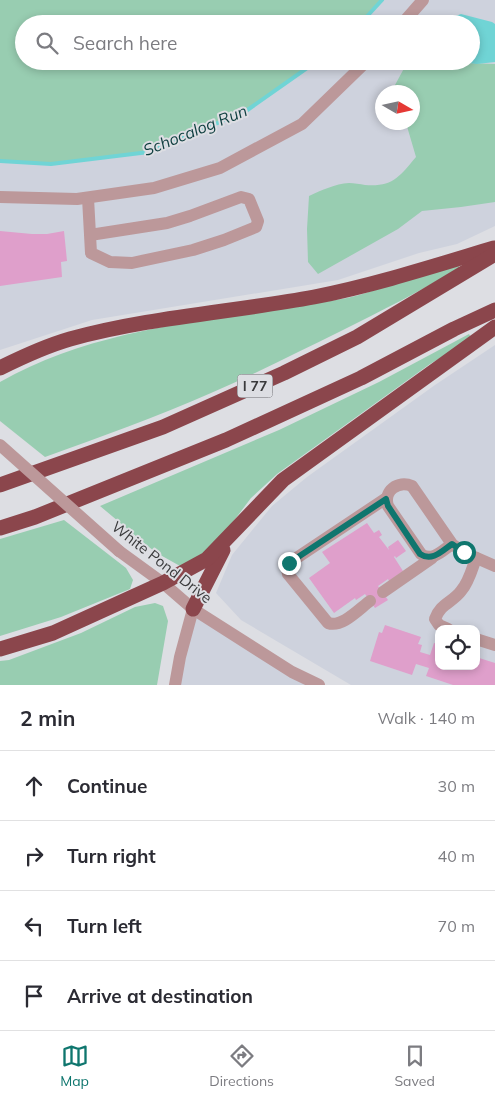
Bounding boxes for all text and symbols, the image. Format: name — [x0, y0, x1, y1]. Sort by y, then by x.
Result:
search box — [15, 15, 480, 70]
icon: search — [33, 29, 61, 57]
text: Search here — [73, 31, 177, 55]
north arrow — [375, 85, 420, 130]
water label: Schocalog Run — [140, 100, 250, 160]
road number: I 77 — [238, 374, 272, 398]
street label: White Pond Drive — [108, 517, 216, 607]
route start — [453, 541, 476, 564]
route end — [278, 552, 301, 575]
map controls — [435, 625, 480, 670]
button: locate — [435, 625, 480, 670]
text: 2 min — [20, 705, 75, 731]
text: Walk · 140 m — [377, 708, 475, 728]
icon: ahead — [20, 772, 48, 800]
text: Continue — [67, 774, 147, 798]
text: 30 m — [438, 776, 475, 796]
icon: right — [20, 842, 48, 870]
text: Turn right — [67, 844, 156, 868]
text: 40 m — [438, 846, 475, 866]
icon: left — [20, 912, 48, 940]
text: Turn left — [67, 914, 142, 938]
text: 70 m — [438, 916, 475, 936]
icon: arrive — [20, 982, 48, 1010]
text: Arrive at destination — [67, 984, 253, 1008]
tab: Map — [60, 1042, 89, 1090]
tab: Directions — [209, 1042, 274, 1090]
tab: Saved — [394, 1042, 435, 1090]

